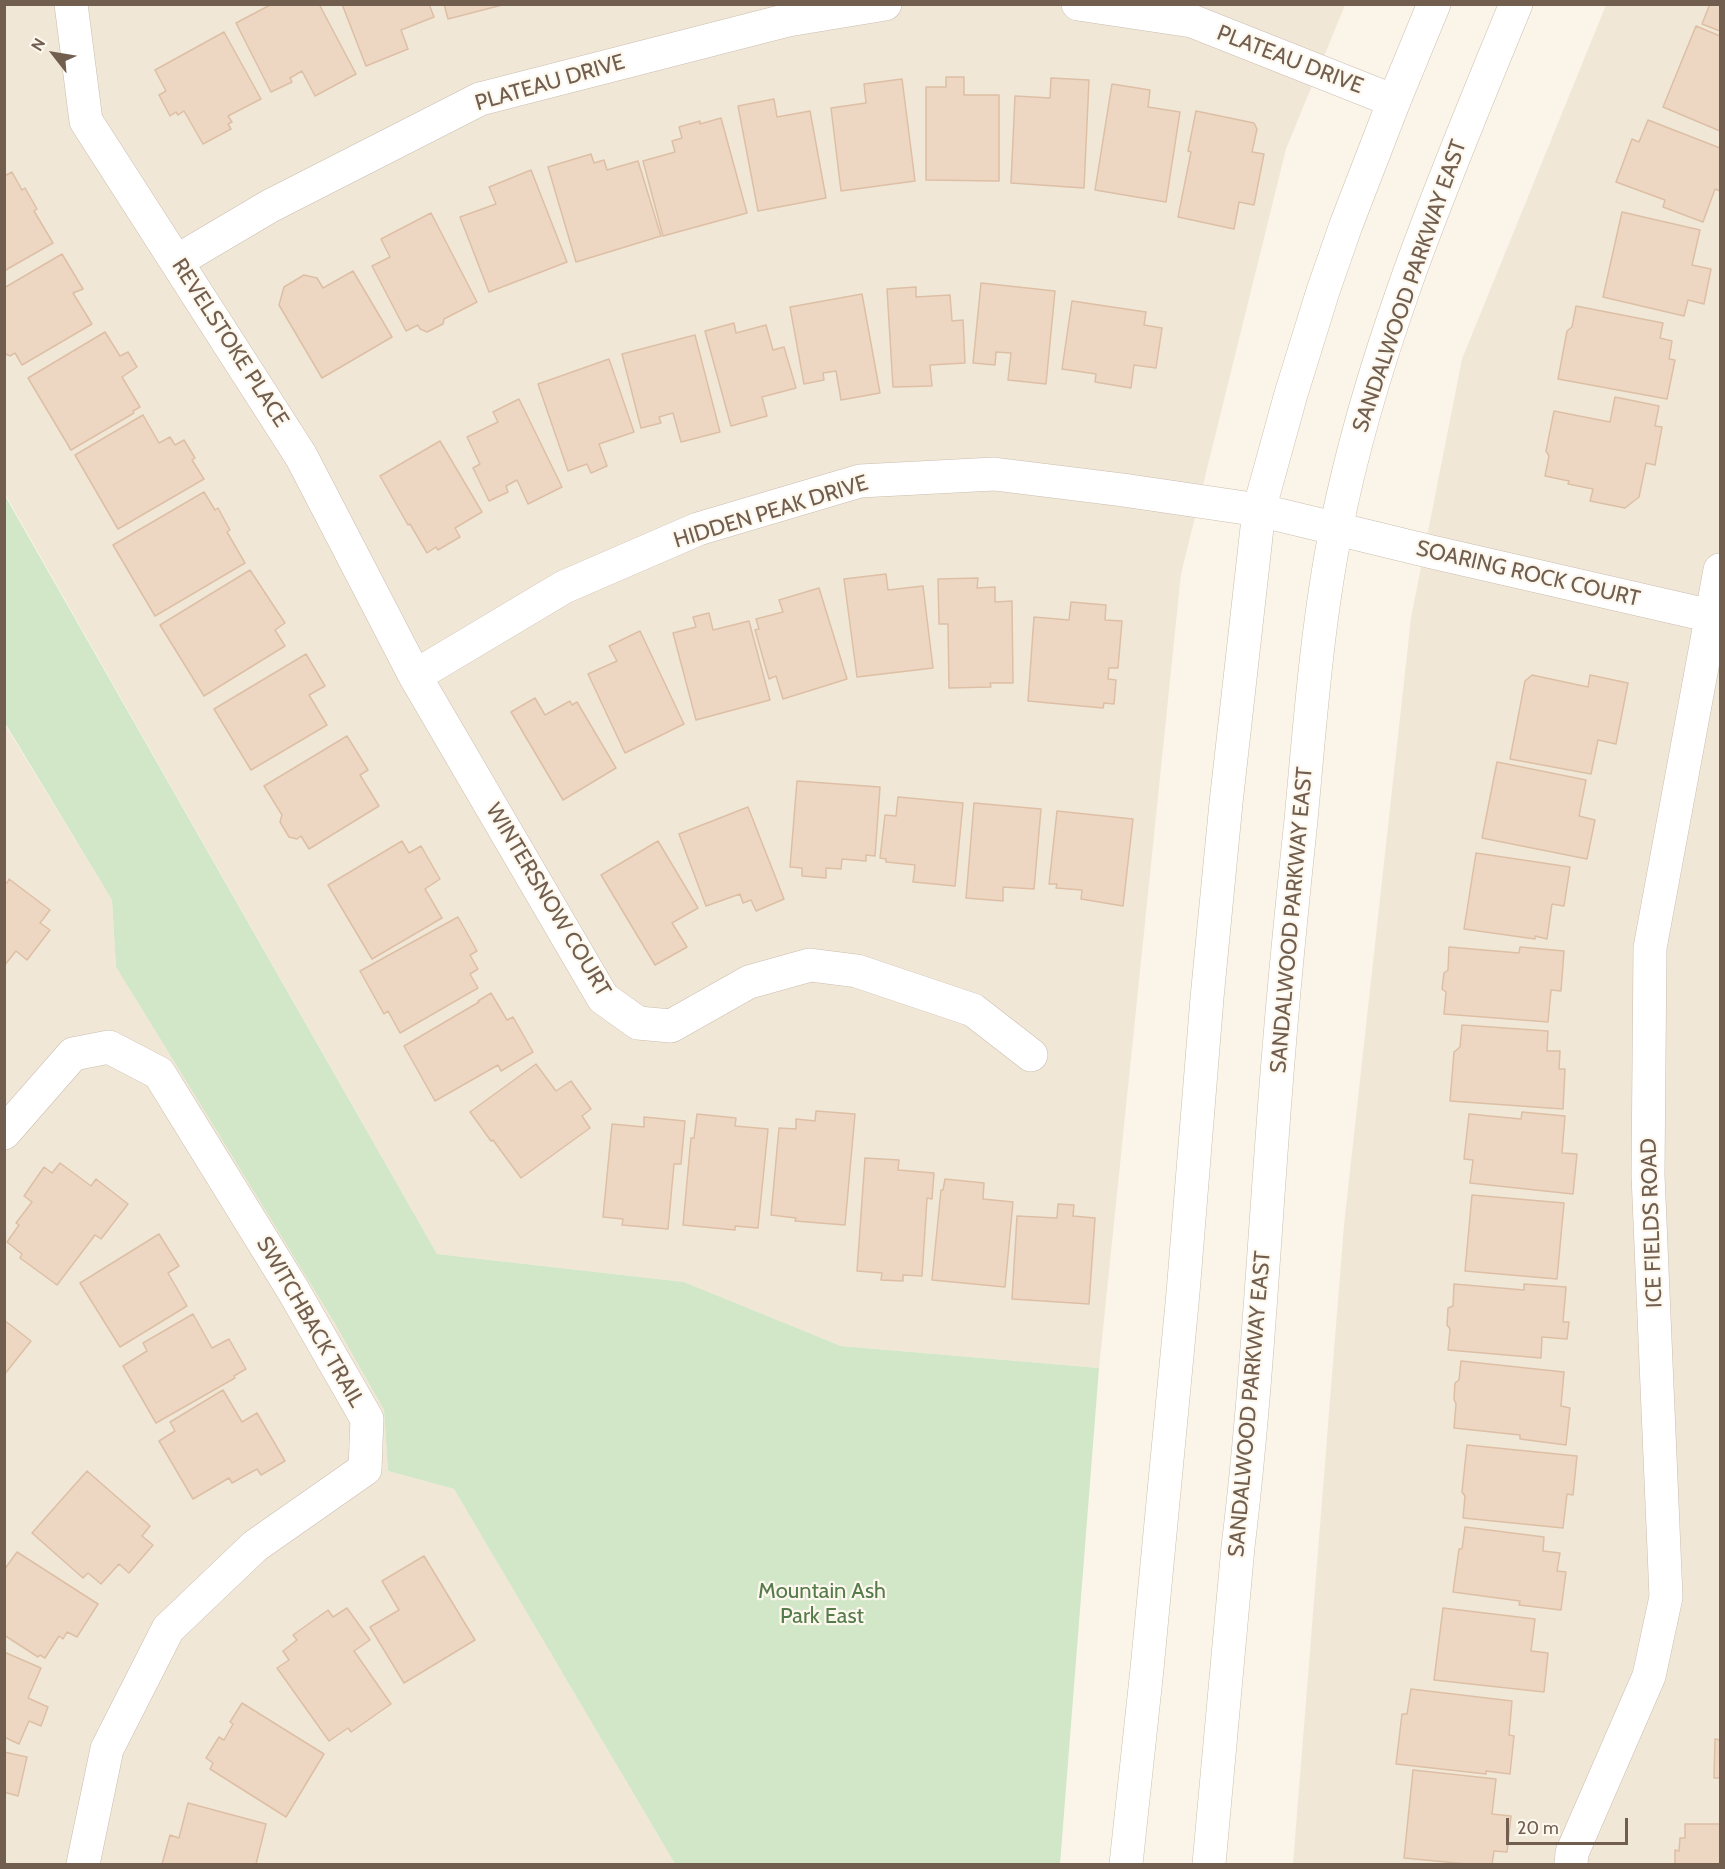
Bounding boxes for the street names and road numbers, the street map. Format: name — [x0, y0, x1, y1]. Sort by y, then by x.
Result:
street label: PLATEAU DRIVE — [1213, 20, 1367, 100]
street label: PLATEAU DRIVE — [472, 49, 628, 117]
street label: SANDALWOOD PARKWAY EAST — [1347, 136, 1473, 436]
street label: REVELSTOKE PLACE — [166, 254, 294, 432]
street label: HIDDEN PEAK DRIVE — [671, 470, 871, 554]
street label: SOARING ROCK COURT — [1413, 535, 1643, 613]
street label: SANDALWOOD PARKWAY EAST — [1265, 766, 1319, 1074]
street label: WINTERSNOW COURT — [480, 799, 616, 1001]
street label: ICE FIELDS ROAD — [1636, 1138, 1668, 1308]
street label: SWITCHBACK TRAIL — [251, 1232, 369, 1412]
street label: SANDALWOOD PARKWAY EAST — [1223, 1250, 1277, 1558]

